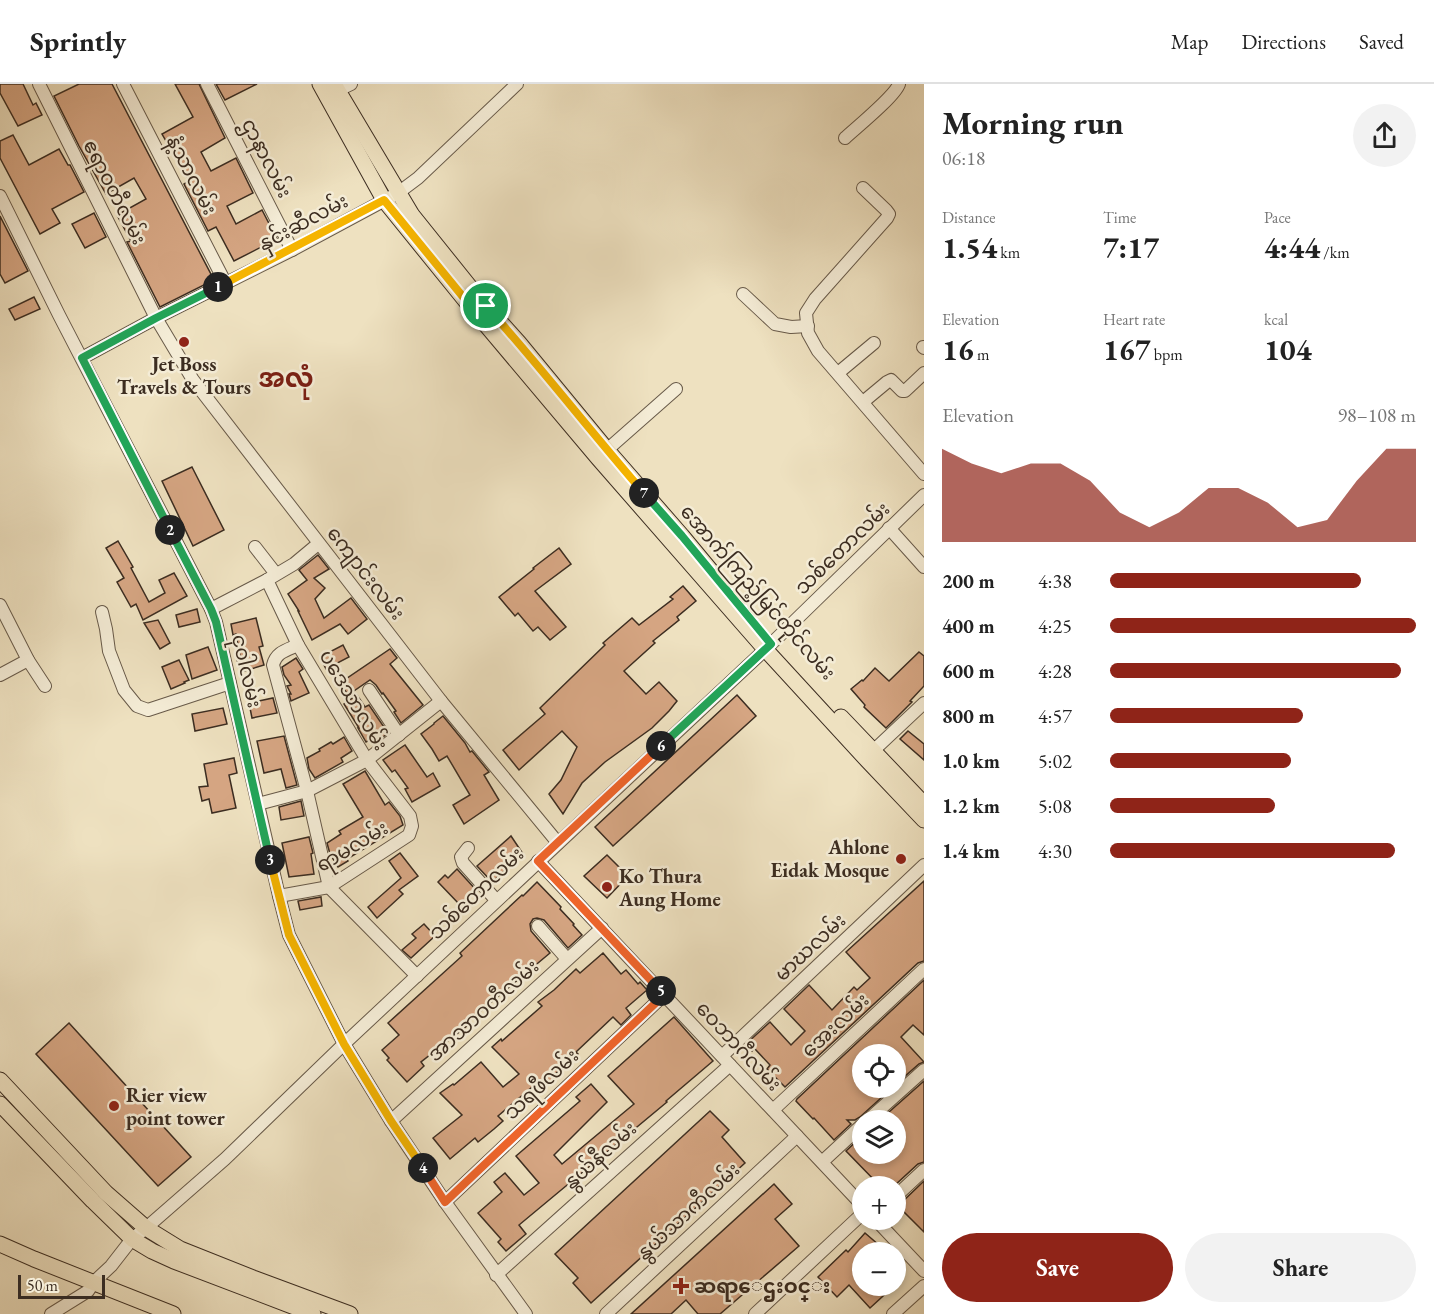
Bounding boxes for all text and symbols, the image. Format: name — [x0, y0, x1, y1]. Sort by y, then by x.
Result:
text: Sprintly — [30, 23, 126, 59]
text: Map — [1171, 28, 1208, 55]
text: Directions — [1241, 28, 1326, 55]
text: Saved — [1359, 28, 1404, 55]
text: Morning run — [942, 101, 1124, 144]
button: share — [1353, 104, 1416, 167]
street label: ဌာနာလမ်း — [233, 113, 299, 203]
street label: နံ့သာလမ်း — [158, 130, 224, 221]
street label: ဧရာဝတီလမ်း — [75, 135, 153, 250]
text: 06:18 — [942, 145, 985, 171]
street label: နှင်းဆီလမ်း — [253, 187, 354, 260]
text: Distance — [942, 207, 995, 228]
text: Time — [1103, 207, 1136, 228]
text: Pace — [1264, 207, 1291, 228]
text: 1.54 — [942, 228, 997, 267]
text: 7:17 — [1103, 228, 1159, 267]
text: 4:44 — [1264, 228, 1320, 267]
text: km — [997, 242, 1020, 263]
text: /km — [1320, 242, 1350, 263]
pin: 1 — [203, 272, 233, 302]
text: 1 — [214, 276, 222, 297]
pin — [460, 280, 511, 331]
icon: arrive — [469, 289, 502, 322]
text: Elevation — [942, 309, 1000, 330]
text: Heart rate — [1103, 309, 1165, 330]
text: kcal — [1264, 309, 1288, 330]
text: 16 — [942, 330, 974, 369]
text: 167 — [1103, 330, 1151, 369]
text: 104 — [1264, 330, 1312, 369]
marker: Jet Boss Travels & Tours — [177, 335, 191, 349]
text: m — [974, 344, 989, 365]
text: bpm — [1151, 344, 1183, 365]
place label: Jet Boss Travels & Tours — [117, 351, 251, 400]
district label: အလုံ — [258, 361, 314, 400]
text: Elevation — [942, 402, 1014, 428]
text: 98–108 m — [1337, 402, 1416, 428]
pin: 7 — [629, 478, 659, 508]
text: 7 — [640, 482, 648, 503]
street label: သစ်တောလမ်း — [788, 495, 895, 600]
street label: အောက်ကြည့်မြင်တိုင်လမ်း — [672, 498, 842, 688]
pin: 2 — [155, 515, 185, 545]
text: 2 — [166, 519, 174, 540]
street label: ကျောင်းလမ်း — [319, 520, 411, 627]
text: 200 m — [942, 568, 995, 594]
text: 4:38 — [1038, 568, 1072, 594]
text: 400 m — [942, 613, 995, 639]
text: 4:25 — [1038, 613, 1072, 639]
street label: ငုဝါလမ်း — [222, 631, 269, 711]
street label: ပဒေသာလမ်း — [314, 644, 395, 755]
text: 600 m — [942, 658, 995, 684]
text: 4:28 — [1038, 658, 1072, 684]
text: 800 m — [942, 703, 995, 729]
text: 4:57 — [1038, 703, 1072, 729]
pin: 6 — [646, 731, 676, 761]
text: 6 — [657, 735, 665, 756]
text: 1.0 km — [942, 748, 1000, 774]
text: 5:02 — [1038, 748, 1072, 774]
text: 1.2 km — [942, 793, 1000, 819]
text: 5:08 — [1038, 793, 1072, 819]
street label: ရာမလမ်း — [311, 814, 394, 880]
place label: Ahlone Eidak Mosque — [771, 834, 889, 883]
text: 1.4 km — [942, 838, 1000, 864]
text: 4:30 — [1038, 838, 1072, 864]
street label: သစ်တောလမ်း — [422, 840, 529, 945]
pin: 3 — [255, 845, 285, 875]
text: 3 — [266, 849, 274, 870]
marker: Ahlone Eidak Mosque — [894, 852, 908, 866]
place label: Ko Thura Aung Home — [618, 863, 721, 912]
marker: Ko Thura Aung Home — [600, 880, 614, 894]
street label: မာဃလမ်း — [768, 907, 851, 987]
street label: အာသာဝတီလမ်း — [421, 952, 544, 1067]
pin: 5 — [646, 976, 676, 1006]
text: 5 — [657, 980, 665, 1001]
street label: အေးလမ်း — [795, 986, 874, 1063]
street label: ဝေဘာဂီလမ်း — [691, 995, 788, 1096]
street label: သရဖီလမ်း — [498, 1042, 586, 1127]
map controls — [852, 1044, 906, 1296]
button: locate — [852, 1044, 906, 1098]
place label: Rier view point tower — [126, 1082, 226, 1131]
marker: Rier view point tower — [107, 1099, 121, 1113]
button: layers — [852, 1110, 906, 1164]
street label: နွယ်နီလမ်း — [557, 1115, 644, 1197]
pin: 4 — [408, 1153, 438, 1183]
street label: နွယ်သာကီလမ်း — [630, 1156, 747, 1268]
text: 4 — [419, 1157, 427, 1178]
button: + — [852, 1176, 906, 1230]
button: Save — [942, 1233, 1173, 1302]
button: Share — [1185, 1233, 1416, 1302]
button: − — [852, 1242, 906, 1296]
scale bar — [18, 1272, 105, 1300]
place label: ဆရာေဌးဝင္း — [694, 1273, 830, 1302]
text: 50 m — [27, 1275, 58, 1296]
marker: ဆရာေဌးဝင္း — [672, 1277, 690, 1295]

